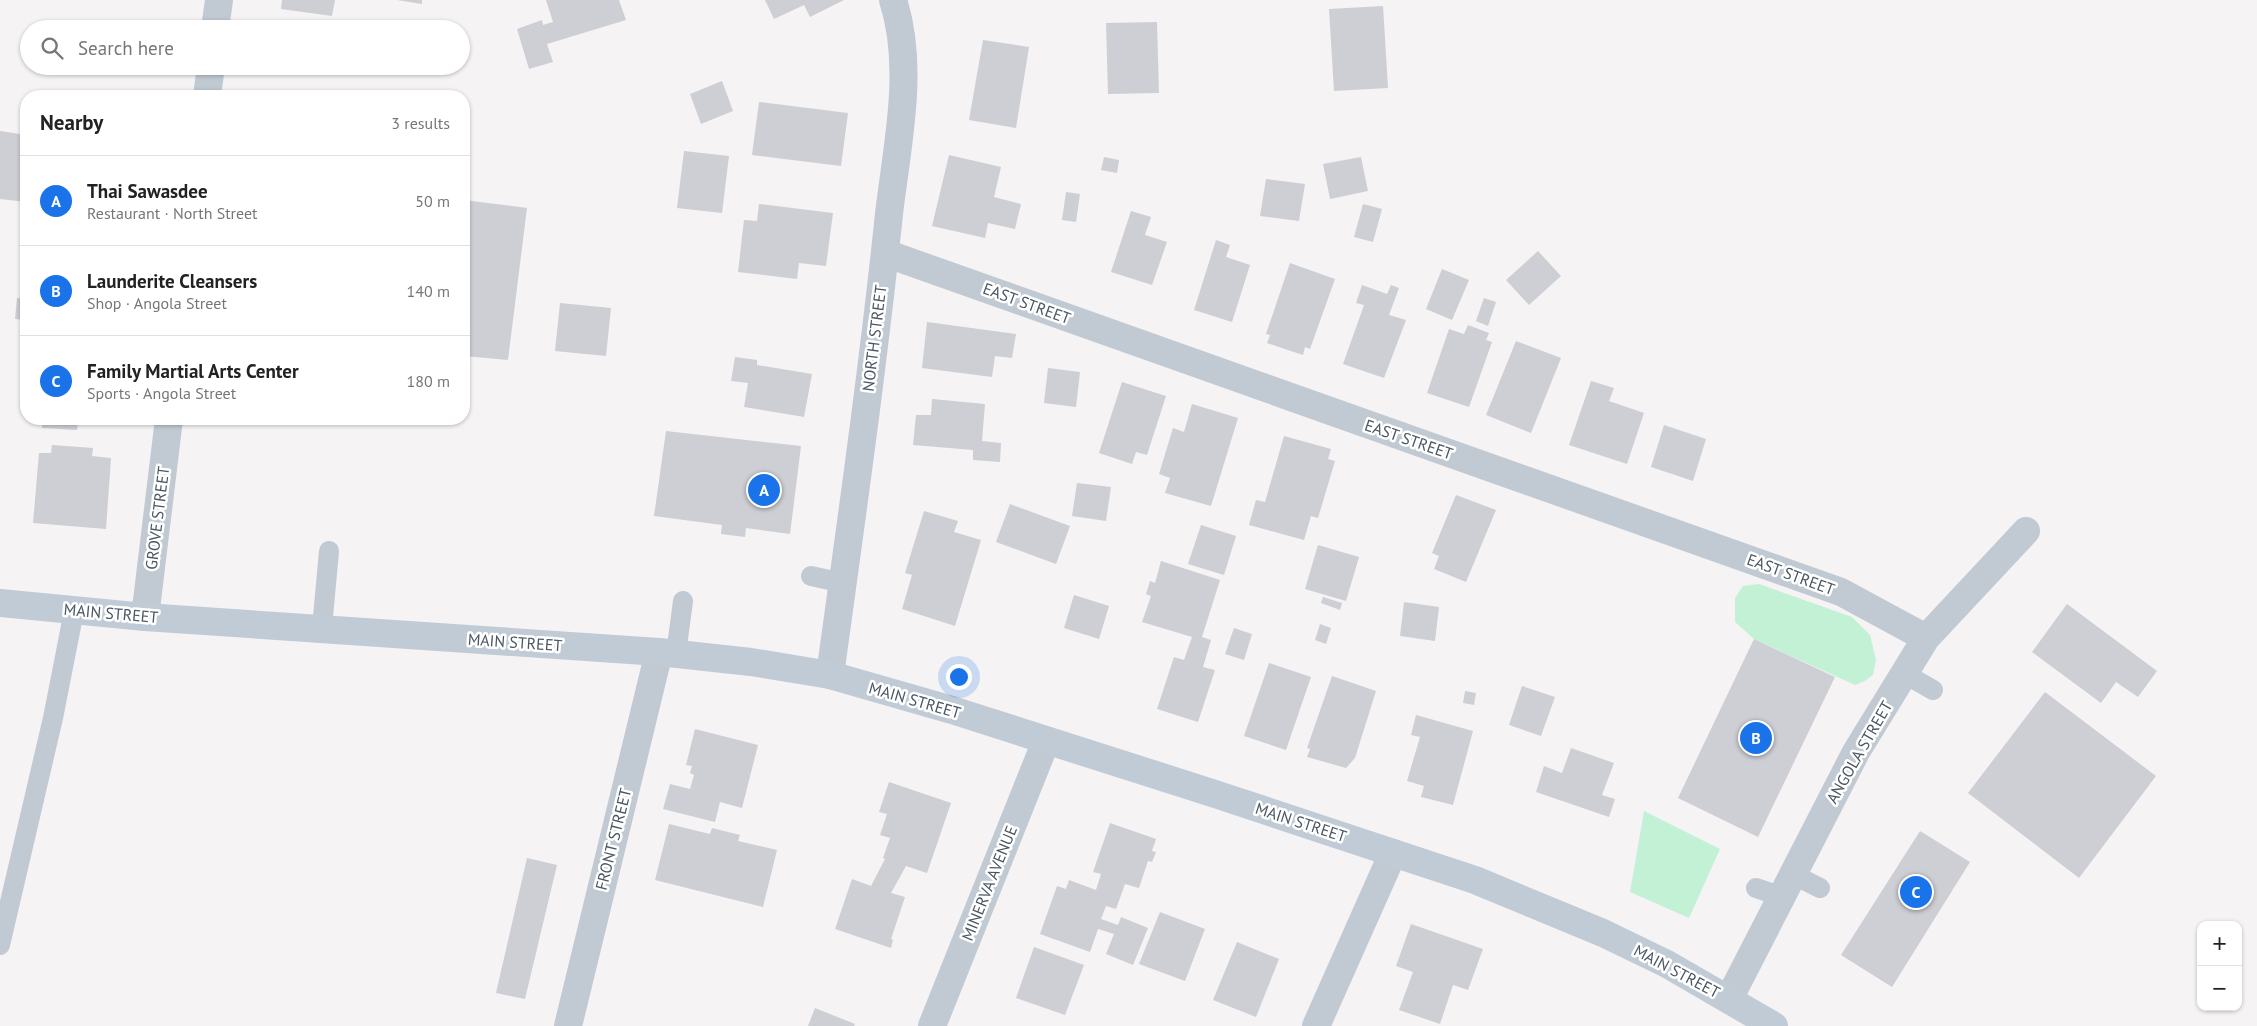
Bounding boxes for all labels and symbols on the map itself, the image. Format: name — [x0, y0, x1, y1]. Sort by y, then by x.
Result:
street label: EAST STREET — [980, 278, 1074, 328]
street label: NORTH STREET — [858, 284, 890, 392]
street label: EAST STREET — [1362, 415, 1456, 463]
street label: GROVE STREET — [141, 465, 173, 571]
pin: A — [748, 471, 780, 509]
street label: EAST STREET — [1744, 549, 1838, 599]
street label: MAIN STREET — [63, 599, 159, 627]
street label: MAIN STREET — [467, 629, 563, 655]
your location — [946, 664, 972, 690]
street label: MAIN STREET — [867, 677, 963, 723]
street label: ANGOLA STREET — [1822, 697, 1897, 807]
pin: B — [1740, 719, 1772, 757]
street label: FRONT STREET — [591, 786, 635, 892]
street label: MAIN STREET — [1253, 798, 1349, 846]
street label: MINERVA AVENUE — [957, 823, 1021, 943]
pin: C — [1900, 873, 1932, 911]
street label: MAIN STREET — [1631, 940, 1724, 1002]

